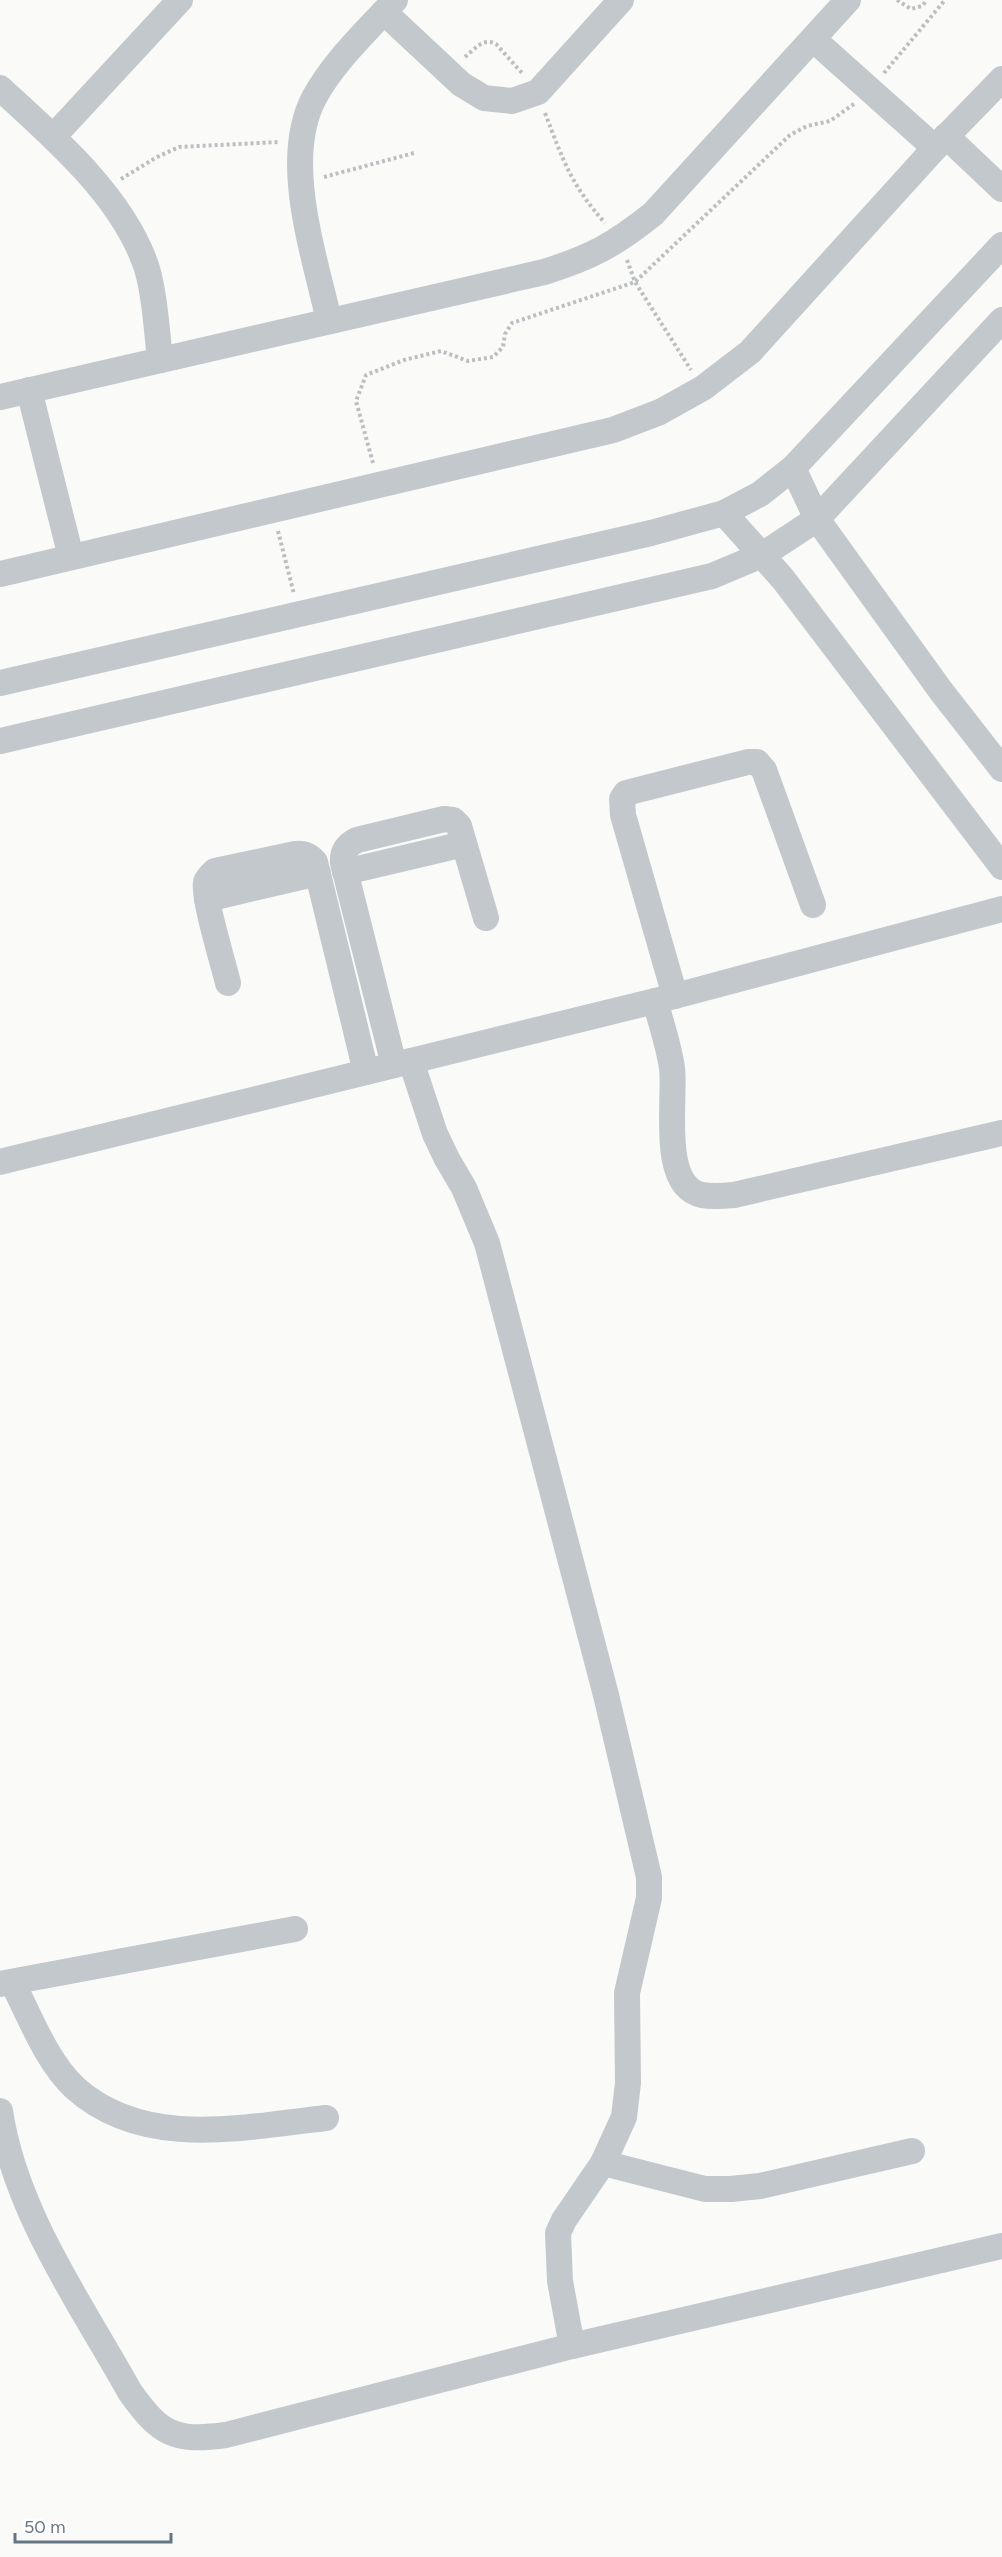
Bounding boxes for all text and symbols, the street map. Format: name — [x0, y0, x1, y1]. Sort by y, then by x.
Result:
scale bar — [15, 2506, 171, 2544]
text: 50 m — [24, 2516, 66, 2538]

